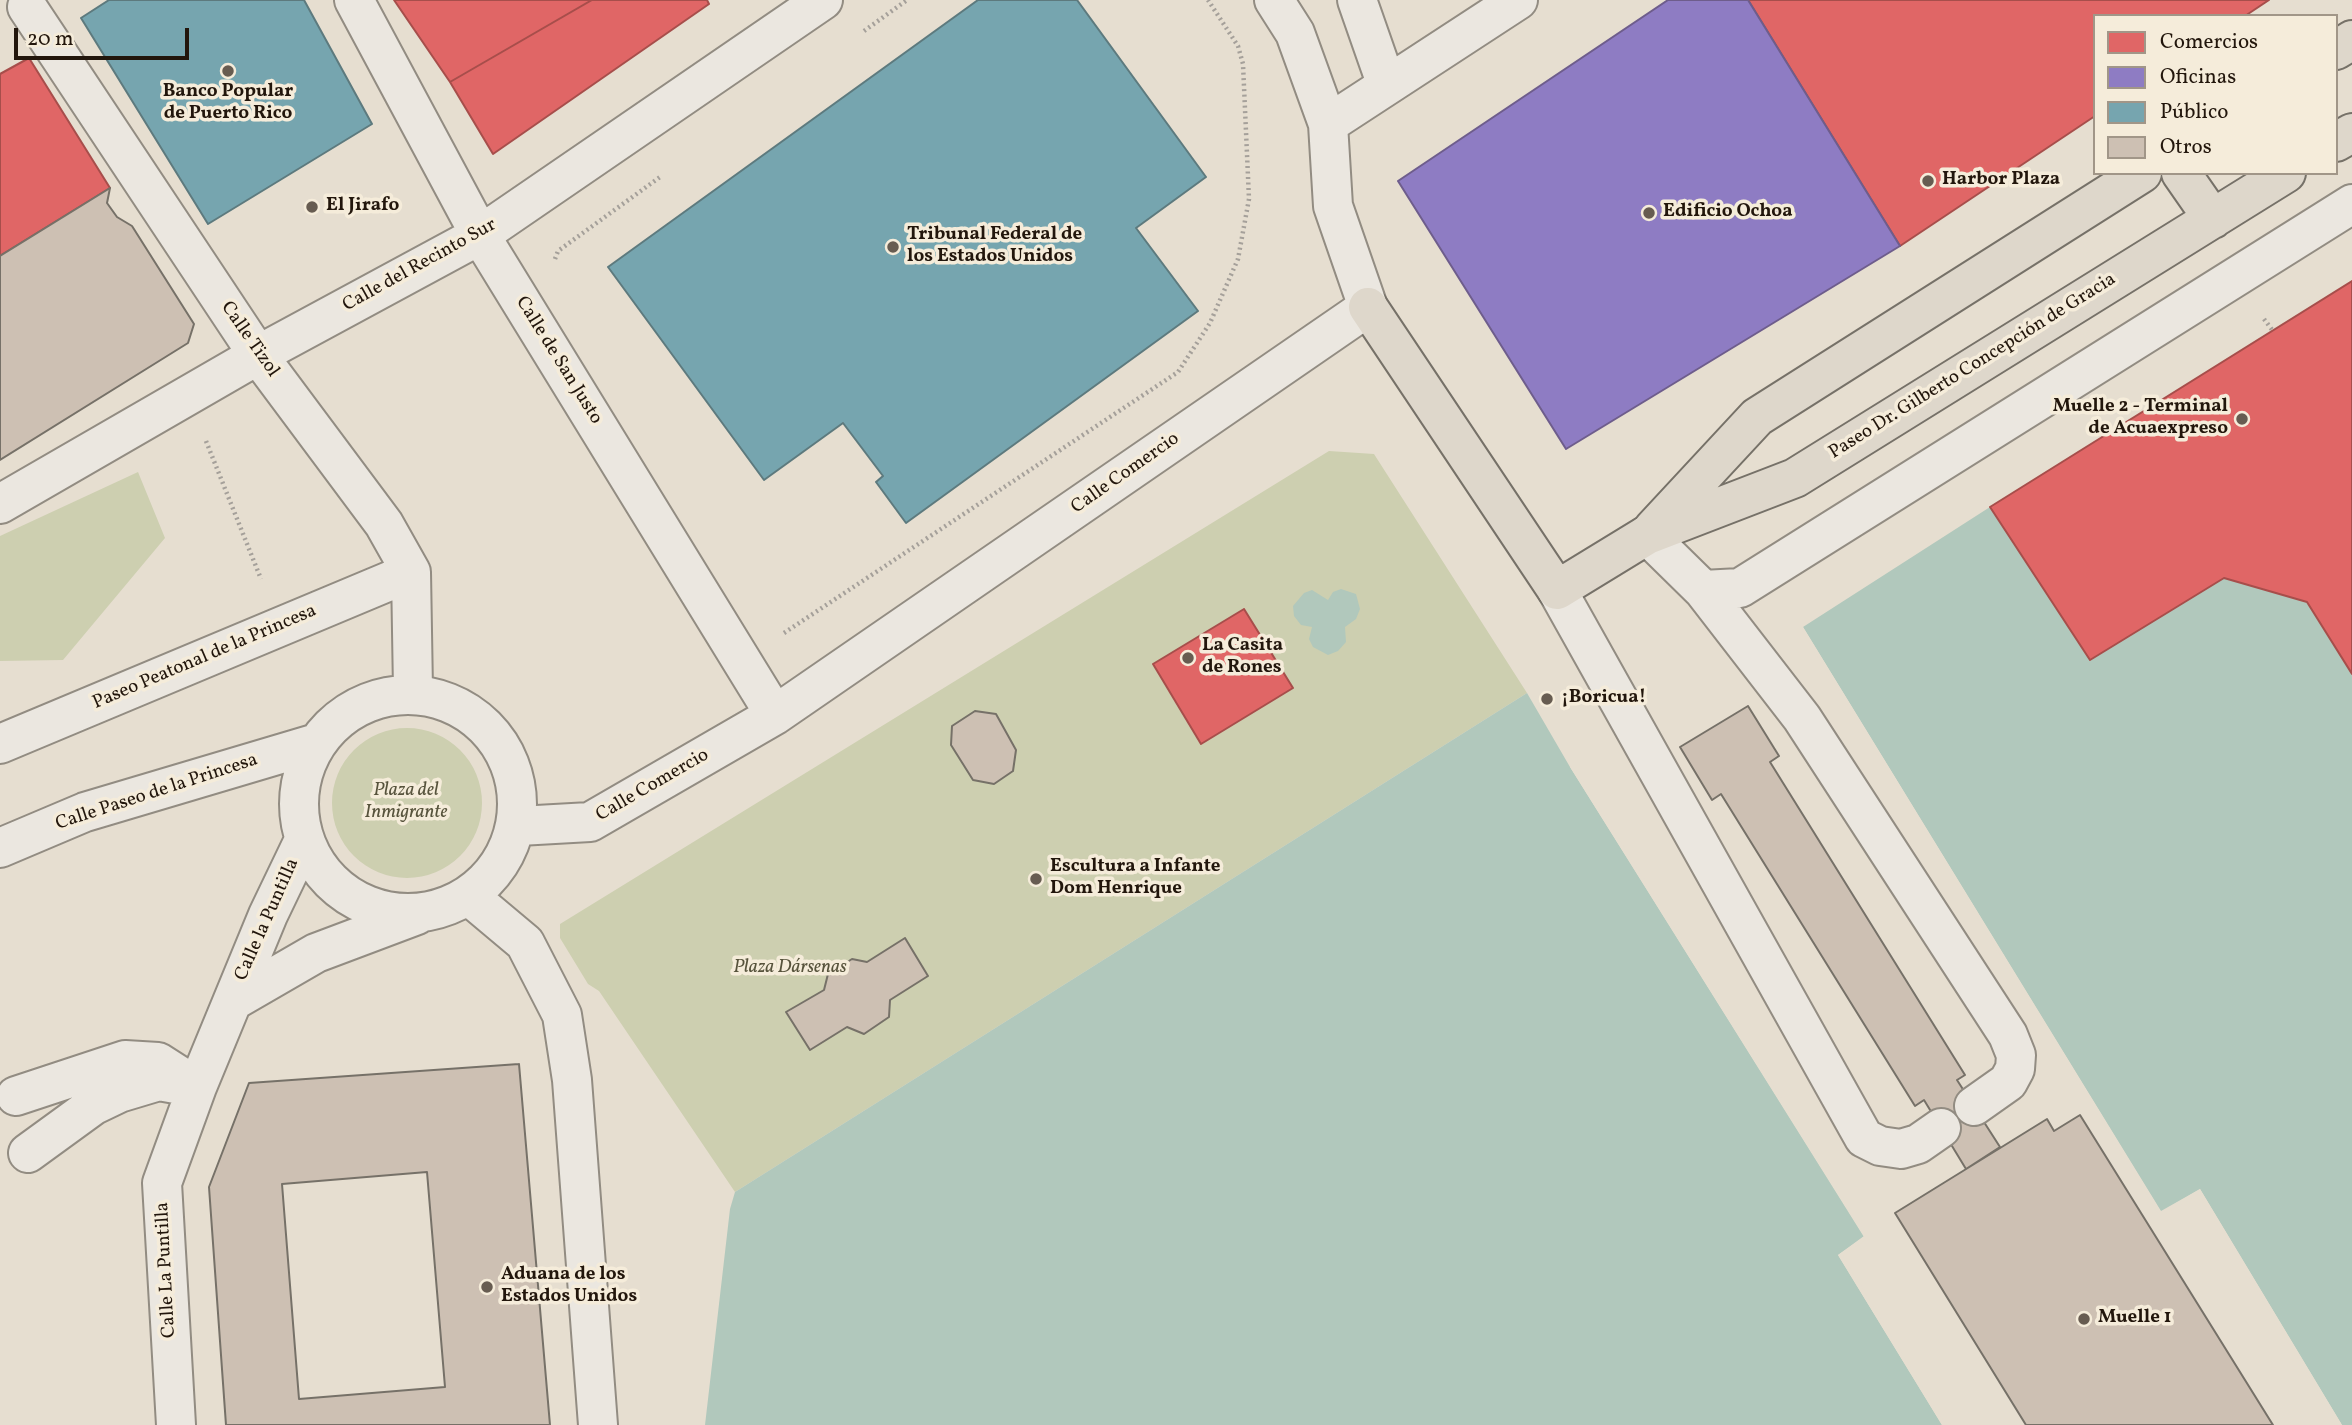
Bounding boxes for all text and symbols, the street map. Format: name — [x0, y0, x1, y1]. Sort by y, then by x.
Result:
scale bar — [18, 14, 192, 58]
legend — [2093, 14, 2338, 175]
text: 20 m — [27, 25, 73, 54]
text: Comercios — [2160, 28, 2258, 57]
marker: Banco Popular de Puerto Rico — [220, 63, 236, 79]
text: Oficinas — [2160, 63, 2236, 92]
place label: Banco Popular de Puerto Rico — [163, 82, 293, 126]
text: Público — [2160, 98, 2228, 127]
text: Otros — [2160, 133, 2212, 162]
place label: Harbor Plaza — [1942, 170, 2060, 192]
marker: Harbor Plaza — [1920, 173, 1936, 189]
place label: El Jirafo — [326, 196, 399, 218]
marker: El Jirafo — [304, 199, 320, 215]
place label: Edificio Ochoa — [1663, 202, 1793, 224]
marker: Edificio Ochoa — [1641, 205, 1657, 221]
street label: Calle del Recinto Sur — [339, 214, 501, 318]
place label: Tribunal Federal de los Estados Unidos — [907, 225, 1082, 269]
marker: Tribunal Federal de los Estados Unidos — [885, 239, 901, 255]
street label: Paseo Dr. Gilberto Concepción de Gracia — [1825, 269, 2121, 465]
street label: Calle de San Justo — [510, 293, 606, 429]
street label: Calle Tizol — [215, 298, 283, 382]
place label: Muelle 2 - Terminal de Acuaexpreso — [2053, 397, 2228, 441]
marker: Muelle 2 - Terminal de Acuaexpreso — [2234, 411, 2250, 427]
street label: Calle Comercio — [1068, 428, 1184, 520]
street label: Paseo Peatonal de la Princesa — [90, 600, 320, 716]
place label: La Casita de Rones — [1202, 636, 1283, 680]
marker: La Casita de Rones — [1180, 650, 1196, 666]
place label: ¡Boricua! — [1561, 688, 1646, 710]
marker: ¡Boricua! — [1539, 691, 1555, 707]
street label: Calle Comercio — [592, 744, 714, 828]
street label: Calle Paseo de la Princesa — [53, 750, 261, 836]
park label: Plaza del Inmigrante — [365, 781, 447, 825]
street label: Calle la Puntilla — [231, 855, 305, 985]
place label: Escultura a Infante Dom Henrique — [1050, 857, 1220, 901]
marker: Escultura a Infante Dom Henrique — [1028, 871, 1044, 887]
park label: Plaza Dársenas — [733, 958, 847, 980]
street label: Calle La Puntilla — [152, 1201, 182, 1339]
place label: Aduana de los Estados Unidos — [501, 1265, 637, 1309]
marker: Aduana de los Estados Unidos — [479, 1279, 495, 1295]
place label: Muelle 1 — [2098, 1308, 2171, 1330]
marker: Muelle 1 — [2076, 1311, 2092, 1327]

